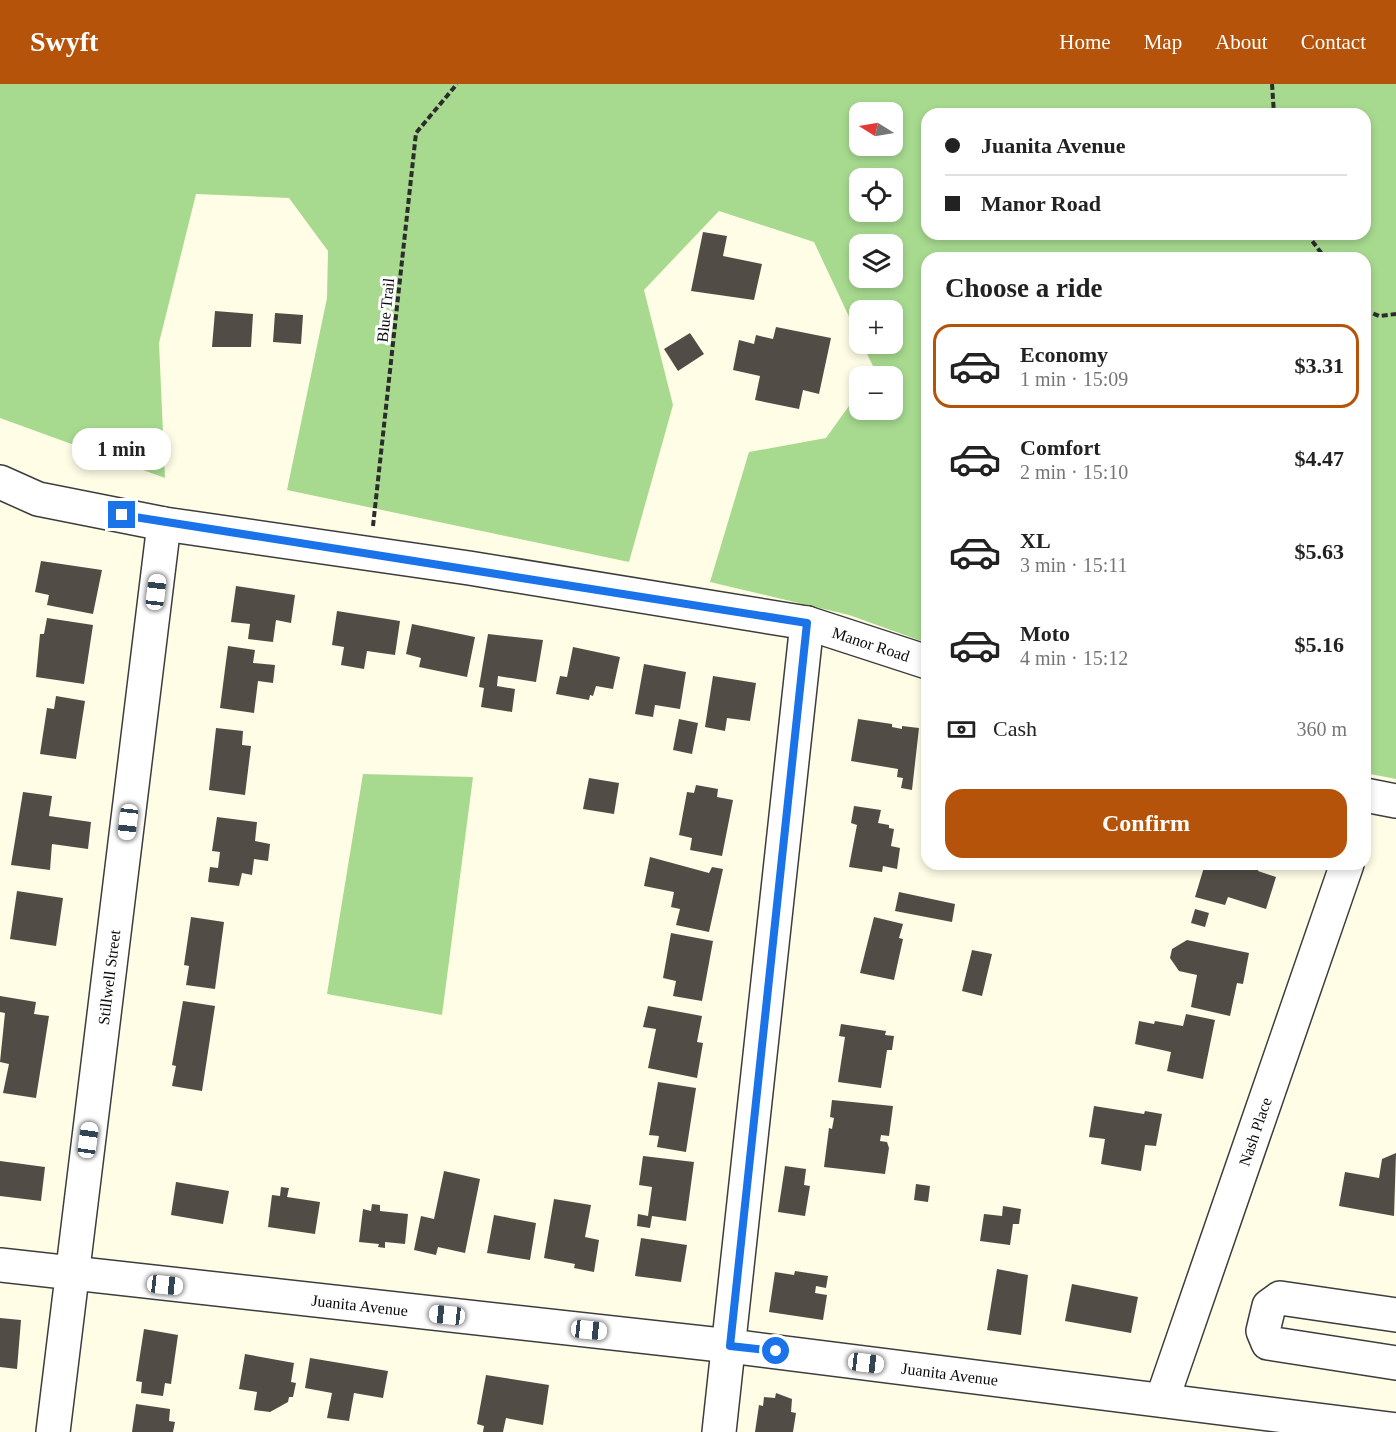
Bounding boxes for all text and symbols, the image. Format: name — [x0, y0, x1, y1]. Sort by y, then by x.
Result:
text: Swyft — [30, 26, 98, 57]
text: Home — [1059, 30, 1111, 54]
text: Map — [1144, 30, 1182, 54]
text: About — [1215, 30, 1268, 54]
text: Contact — [1301, 30, 1366, 54]
north arrow — [849, 102, 903, 156]
map controls — [849, 102, 903, 420]
text: Juanita Avenue — [981, 133, 1125, 158]
button: locate — [849, 168, 903, 222]
text: Manor Road — [981, 191, 1101, 216]
button: layers — [849, 234, 903, 288]
text: Choose a ride — [945, 273, 1103, 303]
street label: Blue Trail — [374, 277, 397, 343]
button: + — [849, 300, 903, 354]
icon: car — [948, 339, 1002, 393]
text: Economy — [1020, 342, 1108, 367]
text: $3.31 — [1295, 353, 1344, 378]
button: − — [849, 366, 903, 420]
text: 1 min · 15:09 — [1020, 368, 1128, 390]
callout: 1 min — [72, 428, 172, 470]
icon: car — [948, 432, 1002, 486]
text: Comfort — [1020, 435, 1101, 460]
text: 1 min — [97, 438, 146, 460]
text: $4.47 — [1295, 446, 1344, 471]
text: 2 min · 15:10 — [1020, 461, 1128, 483]
route end — [108, 501, 135, 528]
icon: car — [948, 525, 1002, 579]
text: XL — [1020, 528, 1051, 553]
text: $5.63 — [1295, 539, 1344, 564]
text: 3 min · 15:11 — [1020, 554, 1128, 576]
car — [145, 573, 167, 611]
icon: car — [948, 618, 1002, 672]
text: Moto — [1020, 621, 1070, 646]
street label: Manor Road — [830, 624, 912, 665]
text: $5.16 — [1295, 632, 1344, 657]
text: 4 min · 15:12 — [1020, 647, 1128, 669]
icon: cash — [945, 713, 978, 746]
text: Cash — [993, 716, 1037, 741]
text: 360 m — [1296, 718, 1347, 740]
button: Confirm — [945, 789, 1347, 858]
car — [117, 803, 139, 841]
street label: Stillwell Street — [95, 928, 123, 1026]
street label: Nash Place — [1235, 1095, 1275, 1168]
car — [77, 1121, 99, 1159]
car — [146, 1274, 184, 1296]
street label: Juanita Avenue — [311, 1292, 409, 1319]
car — [428, 1304, 466, 1326]
car — [570, 1319, 608, 1341]
route start — [762, 1337, 789, 1364]
car — [847, 1352, 885, 1374]
street label: Juanita Avenue — [900, 1360, 999, 1389]

